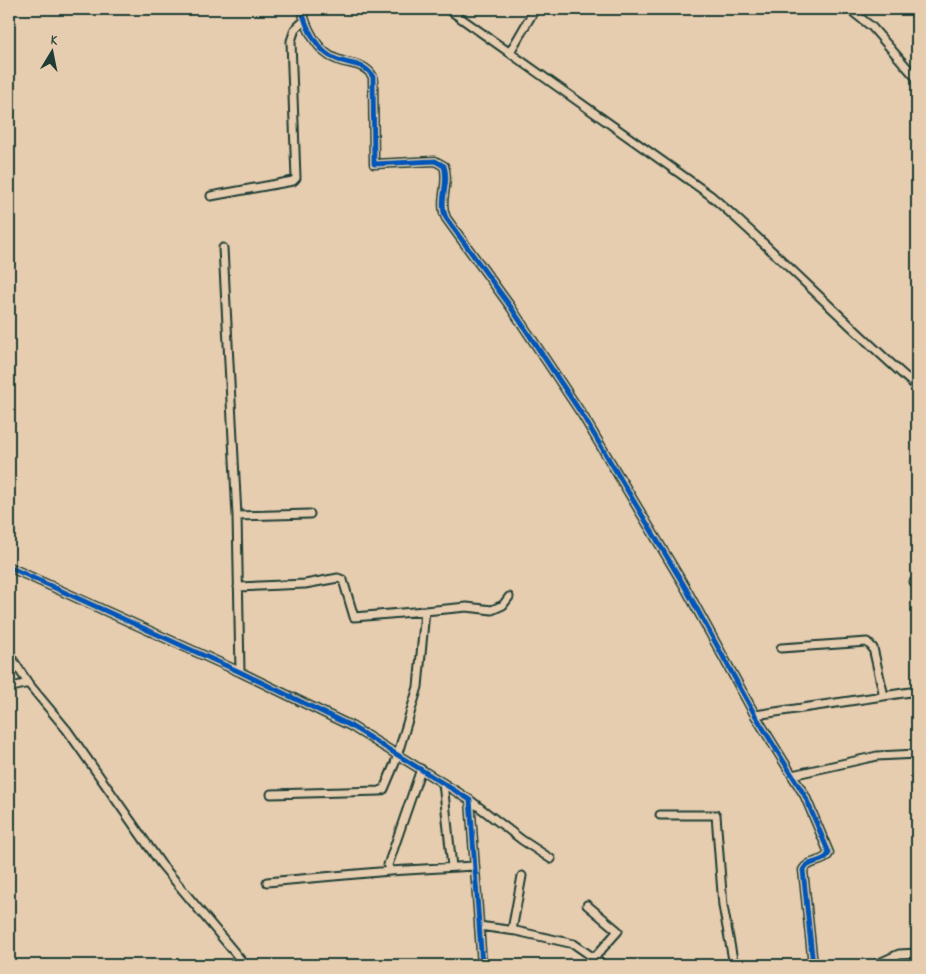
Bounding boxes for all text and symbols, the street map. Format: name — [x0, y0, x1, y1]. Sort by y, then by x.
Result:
north arrow — [28, 28, 78, 78]
text: K — [49, 30, 60, 52]

